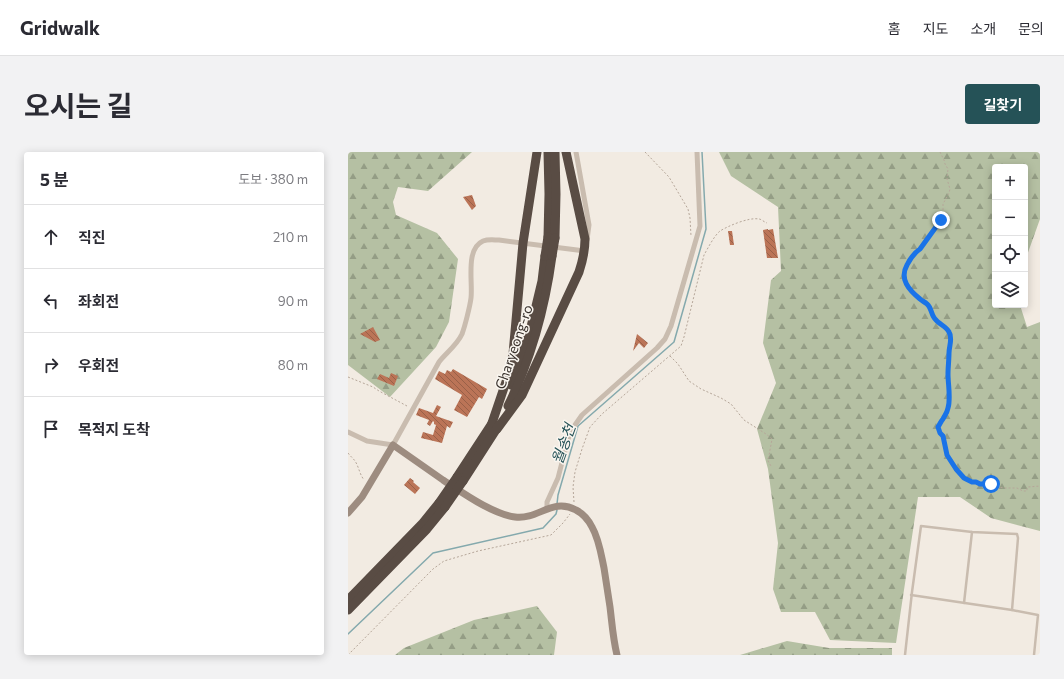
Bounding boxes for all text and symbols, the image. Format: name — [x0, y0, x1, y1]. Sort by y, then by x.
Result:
text: Gridwalk — [20, 16, 100, 39]
text: 홈 — [888, 20, 901, 37]
text: 지도 — [923, 20, 948, 37]
text: 소개 — [970, 20, 996, 37]
text: 문의 — [1018, 20, 1044, 37]
button: 길찾기 — [965, 84, 1040, 124]
text: 오시는 길 — [24, 88, 132, 122]
map controls — [992, 164, 1028, 308]
button: + — [992, 164, 1028, 200]
text: 5 분 — [40, 169, 69, 190]
text: 도보 · 380 m — [238, 171, 308, 187]
button: − — [992, 200, 1028, 236]
route end — [932, 211, 950, 229]
icon: ahead — [40, 226, 62, 248]
text: 직진 — [78, 228, 106, 246]
text: 210 m — [273, 229, 308, 245]
button: locate — [992, 236, 1028, 272]
button: layers — [992, 272, 1028, 308]
icon: left — [40, 290, 62, 312]
text: 좌회전 — [78, 292, 119, 310]
text: 90 m — [278, 293, 308, 309]
street label: Charyeong-ro — [491, 302, 536, 391]
icon: right — [40, 354, 62, 376]
text: 우회전 — [78, 356, 119, 374]
text: 80 m — [278, 357, 308, 373]
icon: arrive — [40, 418, 62, 440]
water label: 월송천 — [548, 419, 579, 466]
text: 목적지 도착 — [78, 420, 150, 438]
route start — [982, 475, 1000, 493]

